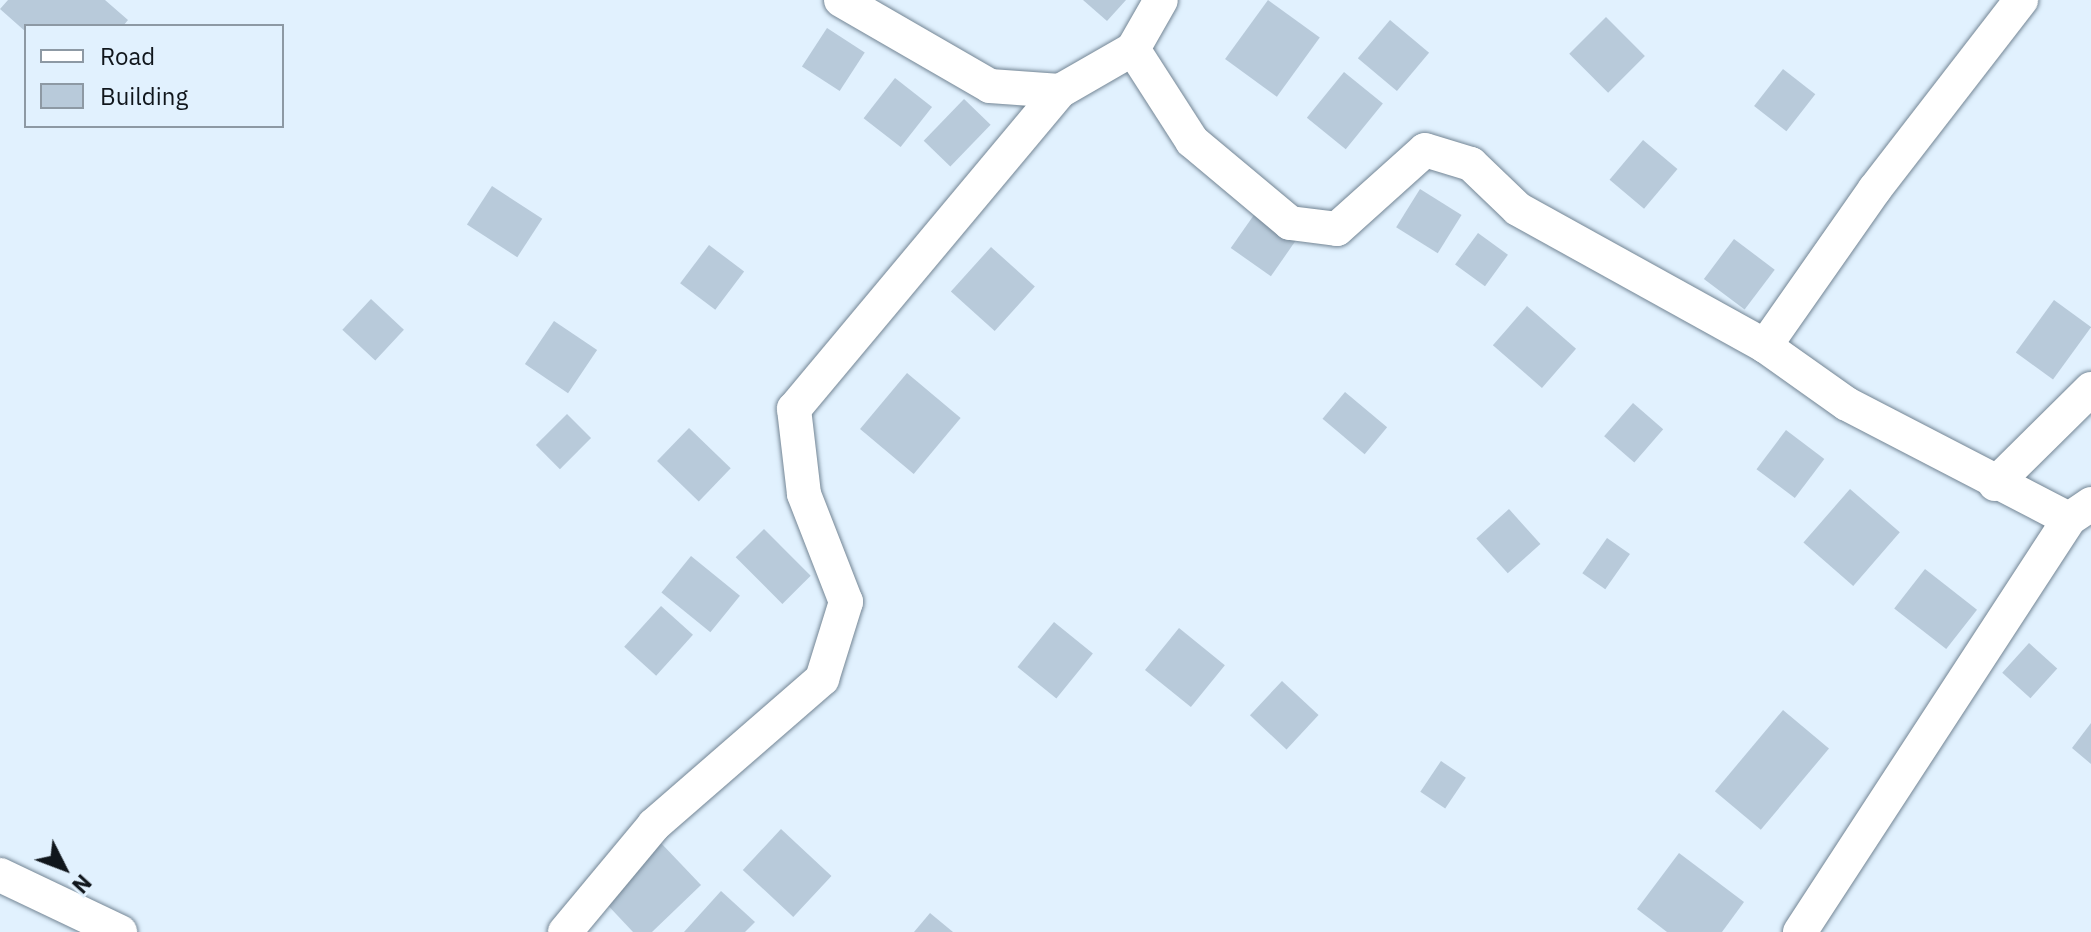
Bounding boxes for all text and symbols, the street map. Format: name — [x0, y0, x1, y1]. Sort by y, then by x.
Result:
legend — [24, 24, 284, 128]
text: Road — [100, 40, 155, 72]
text: Building — [100, 80, 188, 112]
north arrow — [24, 828, 104, 908]
text: N — [66, 869, 98, 900]

